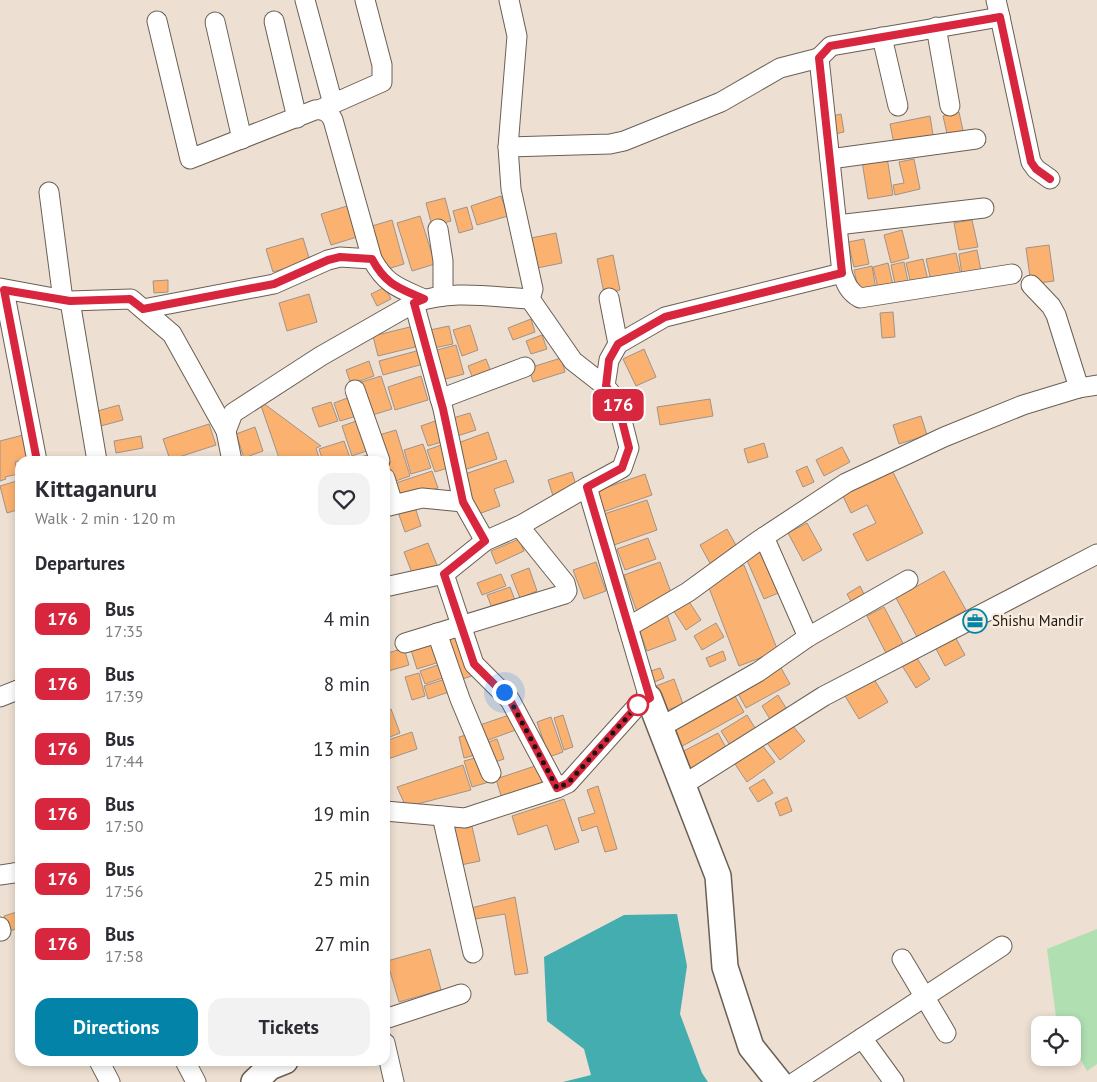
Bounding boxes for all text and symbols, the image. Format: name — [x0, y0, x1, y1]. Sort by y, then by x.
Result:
line badge: 176 — [589, 389, 647, 421]
text: 176 — [603, 393, 633, 416]
text: Kittaganuru — [35, 473, 157, 504]
button: heart — [318, 473, 370, 525]
text: Walk · 2 min · 120 m — [35, 508, 175, 528]
text: Departures — [35, 551, 125, 575]
text: Bus — [105, 597, 134, 621]
text: 176 — [47, 607, 78, 630]
text: 4 min — [324, 607, 370, 631]
office icon: Shishu Mandir — [962, 608, 988, 634]
place label: Shishu Mandir — [992, 611, 1084, 630]
text: 17:35 — [105, 621, 143, 641]
text: Bus — [105, 662, 134, 686]
text: 176 — [47, 672, 78, 695]
text: 8 min — [324, 672, 370, 696]
your location — [492, 680, 517, 705]
text: 17:39 — [105, 686, 143, 706]
unlabelled marker — [627, 694, 649, 716]
text: Bus — [105, 727, 134, 751]
text: 176 — [47, 737, 78, 760]
text: 13 min — [313, 737, 370, 761]
text: 17:44 — [105, 751, 143, 771]
text: Bus — [105, 792, 134, 816]
text: 176 — [47, 802, 78, 825]
text: 19 min — [313, 802, 370, 826]
text: 17:50 — [105, 816, 143, 836]
text: Bus — [105, 857, 134, 881]
text: 176 — [47, 867, 78, 890]
text: 25 min — [313, 867, 370, 891]
text: 17:56 — [105, 881, 143, 901]
text: Bus — [105, 922, 134, 946]
text: 176 — [47, 932, 78, 955]
text: 27 min — [314, 932, 370, 956]
text: 17:58 — [105, 946, 143, 966]
button: Directions — [35, 998, 198, 1056]
button: Tickets — [208, 998, 370, 1056]
map controls — [1031, 1016, 1081, 1066]
button: locate — [1031, 1016, 1081, 1066]

